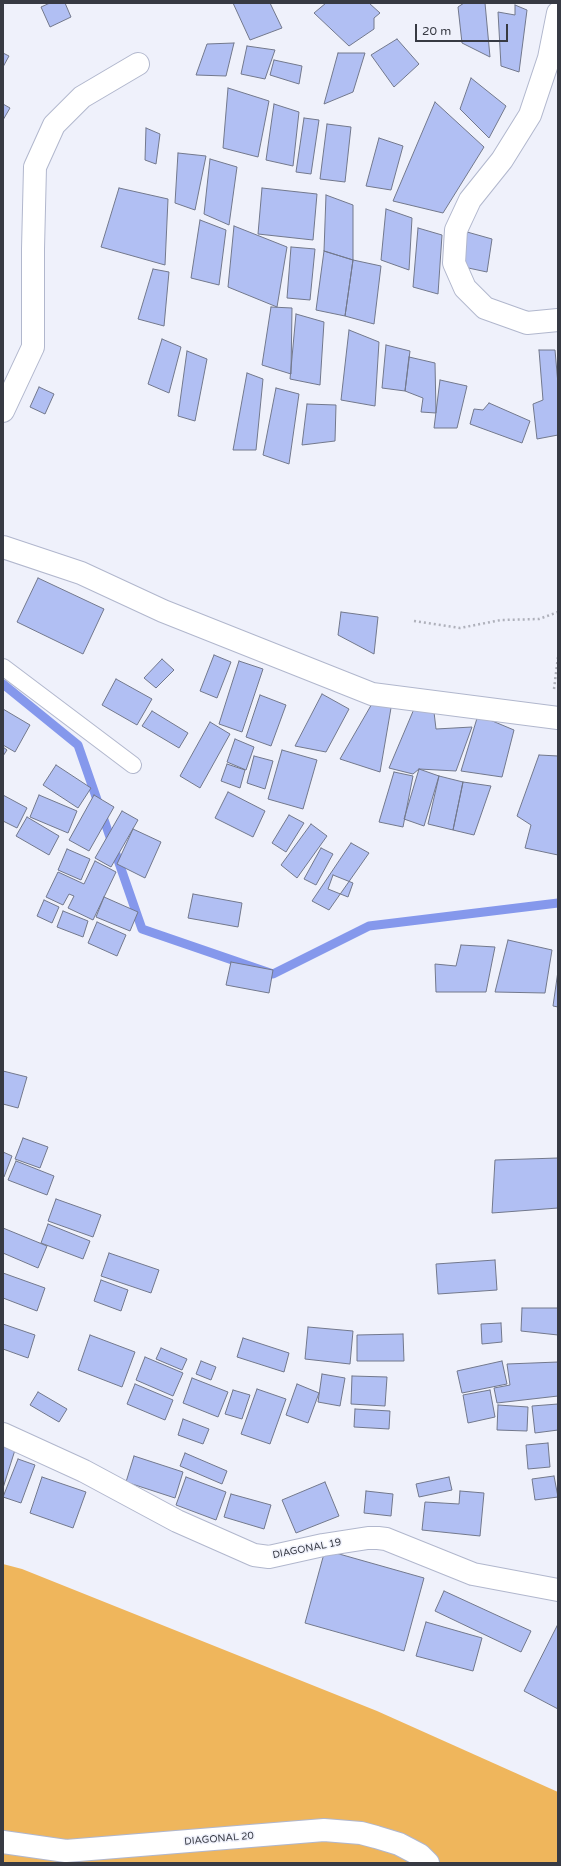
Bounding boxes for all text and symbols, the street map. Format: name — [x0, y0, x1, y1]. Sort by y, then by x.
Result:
scale bar — [417, 16, 510, 42]
text: 20 m — [422, 24, 451, 38]
street label: DIAGONAL 19 — [272, 1536, 342, 1562]
street label: DIAGONAL 20 — [184, 1830, 254, 1848]

